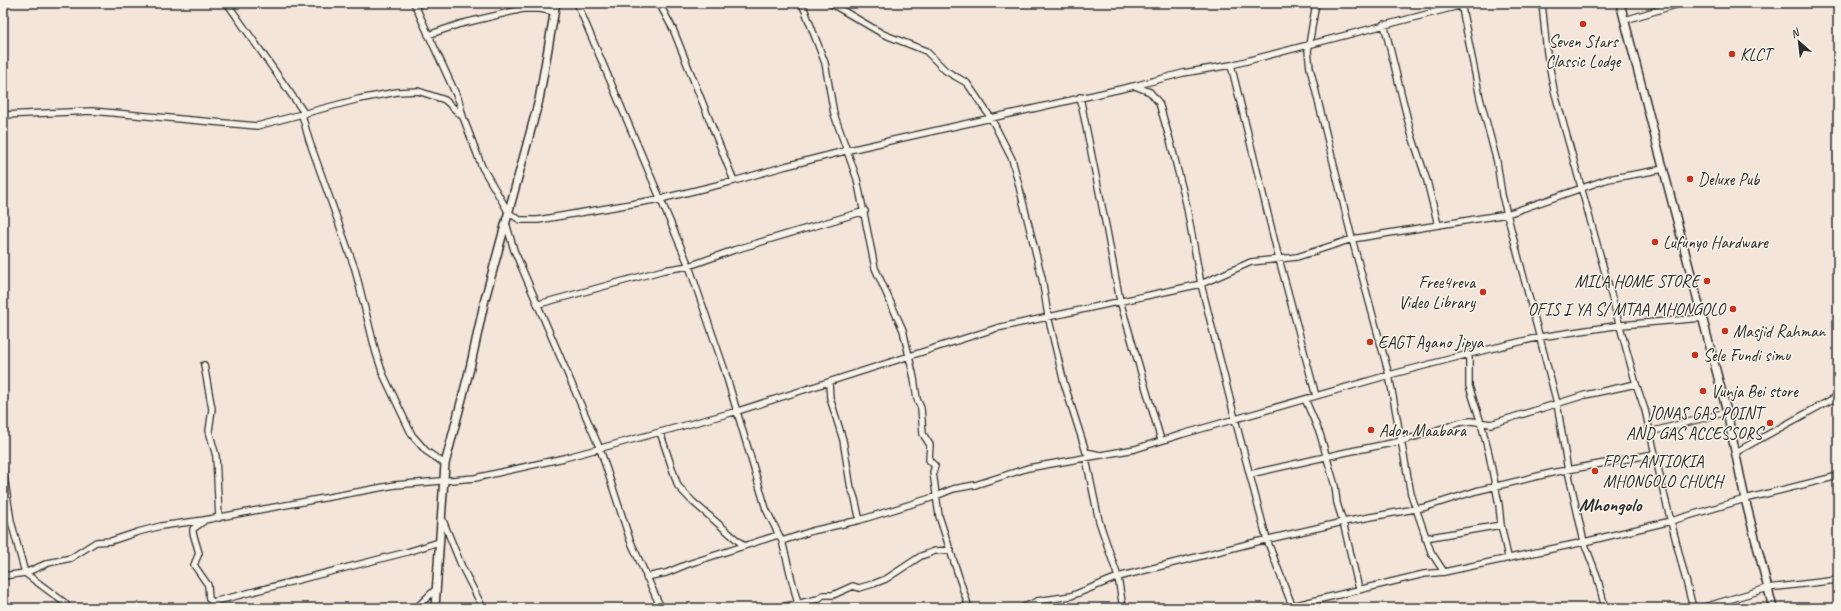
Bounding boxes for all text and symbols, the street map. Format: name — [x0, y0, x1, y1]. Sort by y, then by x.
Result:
marker: Seven Stars Classic Lodge — [1578, 19, 1588, 29]
north arrow — [1779, 22, 1819, 62]
text: N — [1788, 24, 1803, 41]
place label: Seven Stars Classic Lodge — [1546, 31, 1622, 72]
place label: KLCT — [1740, 44, 1774, 65]
marker: KLCT — [1727, 49, 1737, 59]
place label: Deluxe Pub — [1698, 169, 1761, 190]
marker: Deluxe Pub — [1685, 174, 1695, 184]
place label: Lufunyo Hardware — [1663, 232, 1769, 253]
marker: Lufunyo Hardware — [1650, 237, 1660, 247]
place label: MILA HOME STORE — [1575, 271, 1702, 292]
place label: Free4reva Video Library — [1399, 272, 1476, 313]
marker: MILA HOME STORE — [1702, 276, 1712, 286]
marker: Free4reva Video Library — [1478, 287, 1488, 297]
place label: OFIS I YA S/ MTAA MHONGOLO — [1528, 299, 1727, 320]
marker: OFIS I YA S/ MTAA MHONGOLO — [1728, 304, 1738, 314]
place label: Masjid Rahman — [1733, 321, 1827, 342]
marker: Masjid Rahman — [1720, 326, 1730, 336]
place label: EAGT Agano Jipya — [1378, 332, 1485, 353]
marker: EAGT Agano Jipya — [1365, 337, 1375, 347]
place label: Sele Fundi simu — [1703, 345, 1792, 366]
marker: Sele Fundi simu — [1690, 350, 1700, 360]
place label: Vunja Bei store — [1711, 381, 1799, 402]
marker: Vunja Bei store — [1698, 386, 1708, 396]
place label: JONAS GAS POINT AND GAS ACCESSORS — [1626, 403, 1766, 444]
marker: JONAS GAS POINT AND GAS ACCESSORS — [1765, 418, 1775, 428]
place label: Adon Maabara — [1379, 420, 1467, 441]
marker: Adon Maabara — [1366, 425, 1376, 435]
place label: FPCT ANTIOKIA MHONGOLO CHUCH — [1603, 451, 1726, 492]
marker: FPCT ANTIOKIA MHONGOLO CHUCH — [1590, 466, 1600, 476]
district label: Mhongolo — [1579, 493, 1642, 517]

